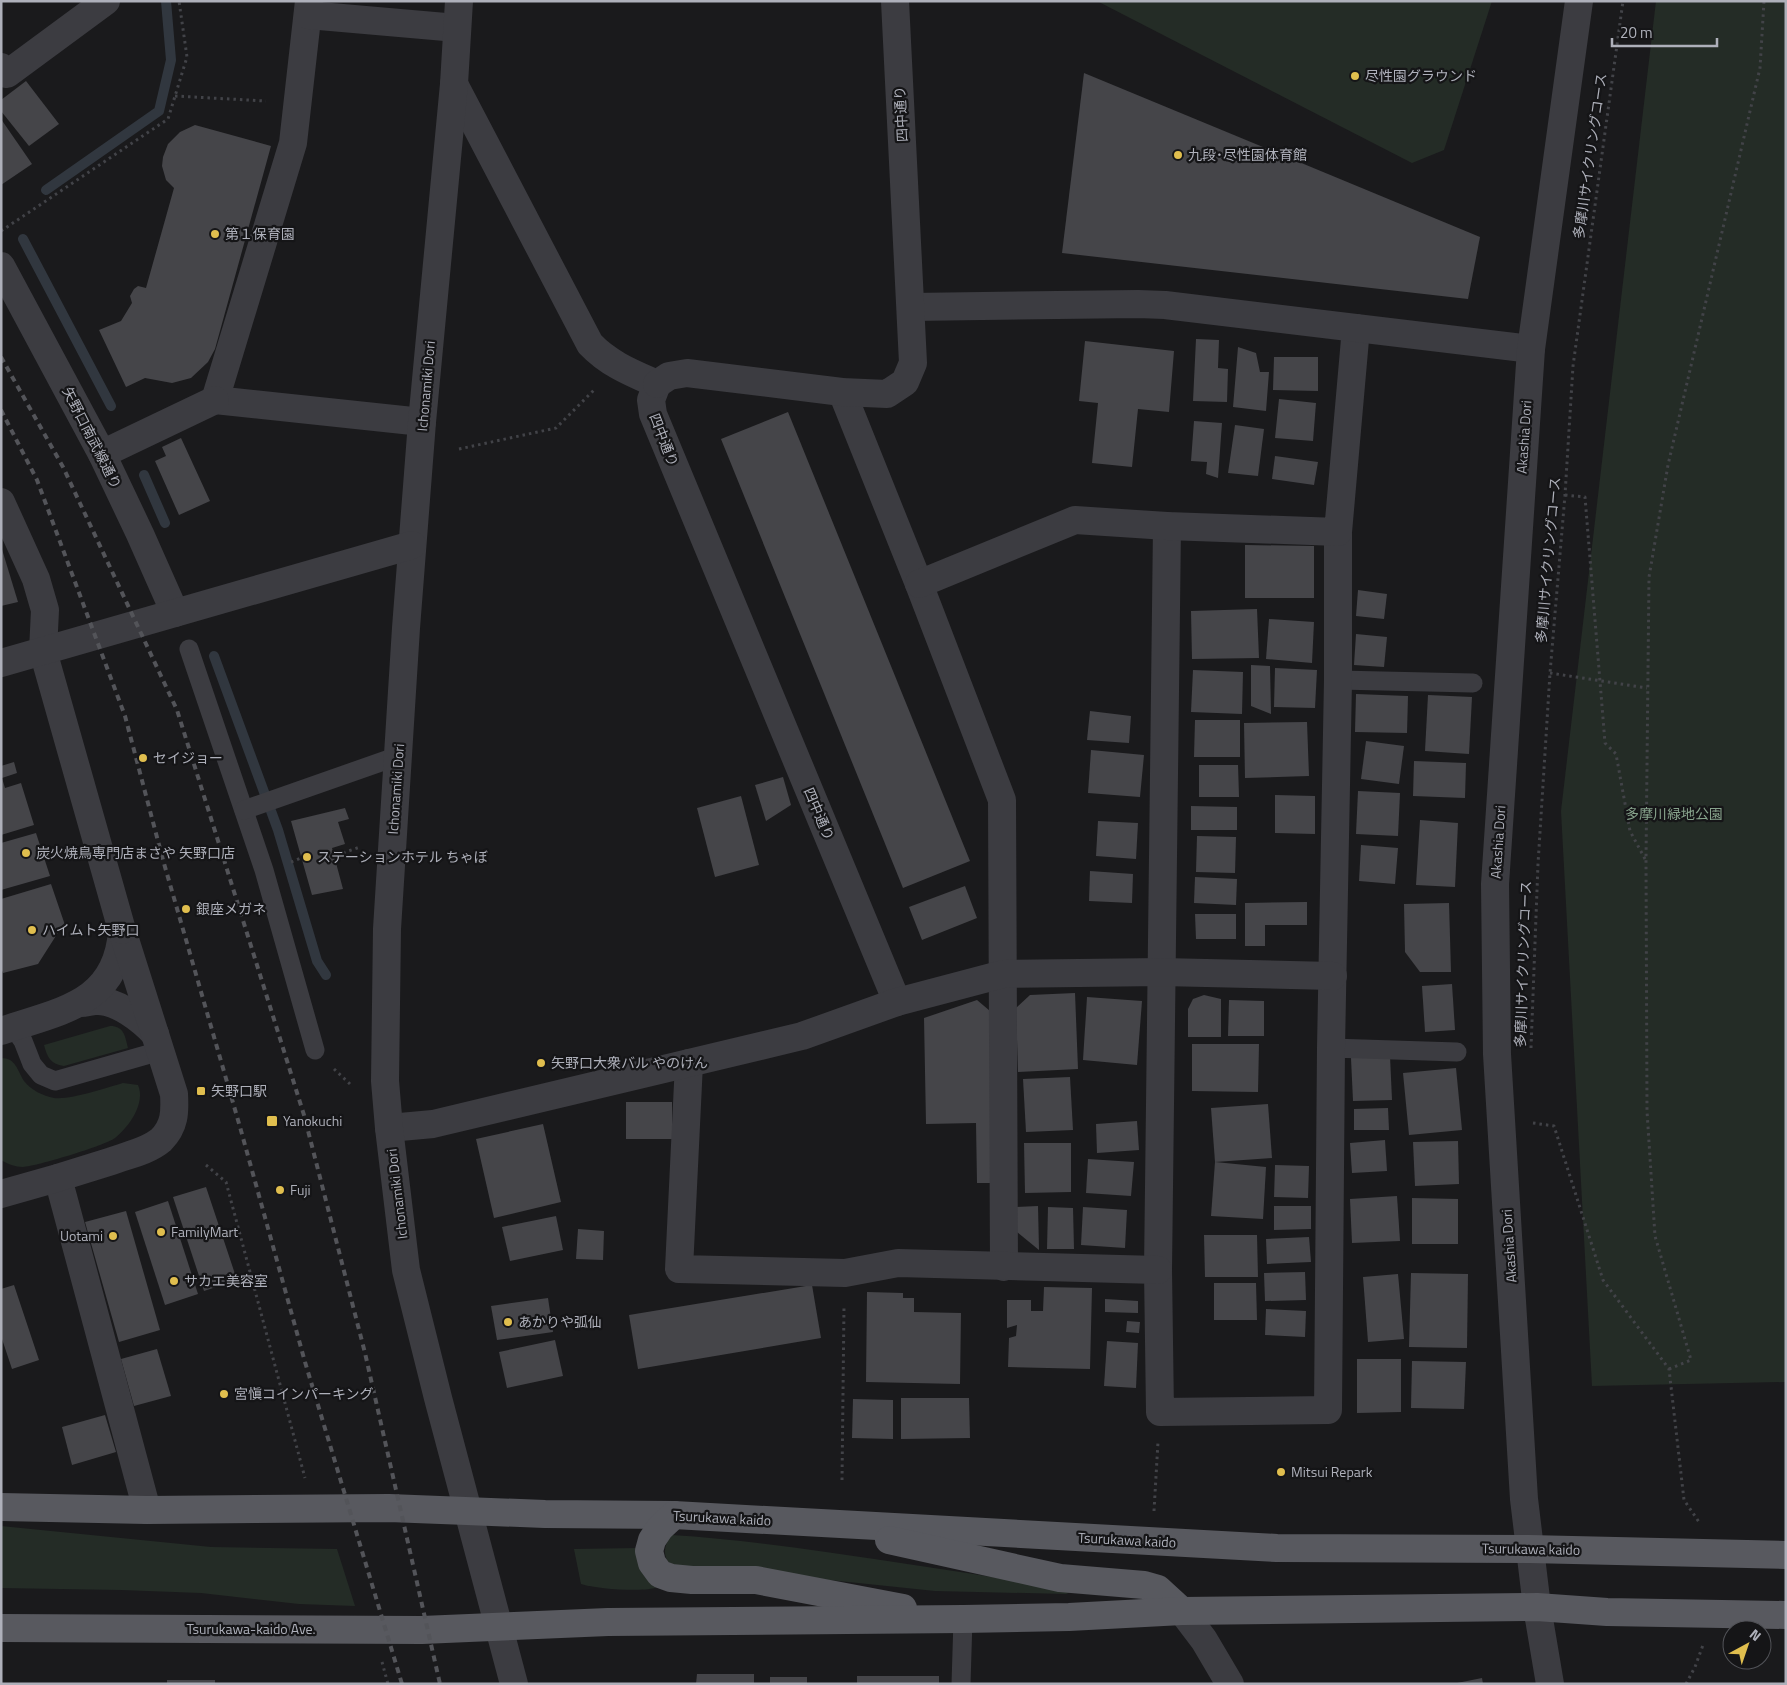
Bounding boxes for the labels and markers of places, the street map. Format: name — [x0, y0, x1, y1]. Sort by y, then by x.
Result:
place label: 尽性園グラウンド — [1365, 65, 1477, 86]
marker: 尽性園グラウンド — [1349, 70, 1361, 82]
place label: 九段･尽性園体育館 — [1188, 144, 1307, 165]
marker: 九段･尽性園体育館 — [1172, 149, 1184, 161]
place label: 第１保育園 — [225, 223, 295, 244]
marker: 第１保育園 — [209, 228, 221, 240]
place label: セイジョー — [153, 747, 223, 768]
marker: セイジョー — [137, 752, 149, 764]
place label: 炭火焼鳥専門店まさや 矢野口店 — [36, 842, 235, 863]
place label: ステーションホテル ちゃぼ — [317, 846, 488, 867]
marker: 炭火焼鳥専門店まさや 矢野口店 — [20, 847, 32, 859]
marker: ステーションホテル ちゃぼ — [301, 851, 313, 863]
place label: 銀座メガネ — [196, 898, 266, 919]
marker: 銀座メガネ — [180, 903, 192, 915]
place label: ハイムト矢野口 — [42, 919, 139, 940]
marker: ハイムト矢野口 — [26, 924, 38, 936]
place label: 矢野口大衆バル やのけん — [551, 1052, 708, 1073]
marker: 矢野口大衆バル やのけん — [535, 1057, 547, 1069]
place label: 矢野口駅 — [211, 1080, 267, 1101]
marker: 矢野口駅 — [195, 1085, 207, 1097]
place label: Yanokuchi — [283, 1110, 342, 1131]
marker: Yanokuchi — [265, 1114, 279, 1128]
place label: Fuji — [290, 1179, 311, 1200]
marker: Fuji — [274, 1184, 286, 1196]
place label: FamilyMart — [171, 1221, 238, 1242]
place label: Uotami — [60, 1225, 103, 1246]
marker: FamilyMart — [155, 1226, 167, 1238]
marker: Uotami — [107, 1230, 119, 1242]
place label: サカエ美容室 — [184, 1270, 268, 1291]
marker: サカエ美容室 — [168, 1275, 180, 1287]
place label: あかりや弧仙 — [518, 1311, 602, 1332]
marker: あかりや弧仙 — [502, 1316, 514, 1328]
place label: 宮愼コインパーキング — [234, 1383, 374, 1404]
marker: 宮愼コインパーキング — [218, 1388, 230, 1400]
place label: Mitsui Repark — [1291, 1461, 1373, 1482]
marker: Mitsui Repark — [1275, 1466, 1287, 1478]

